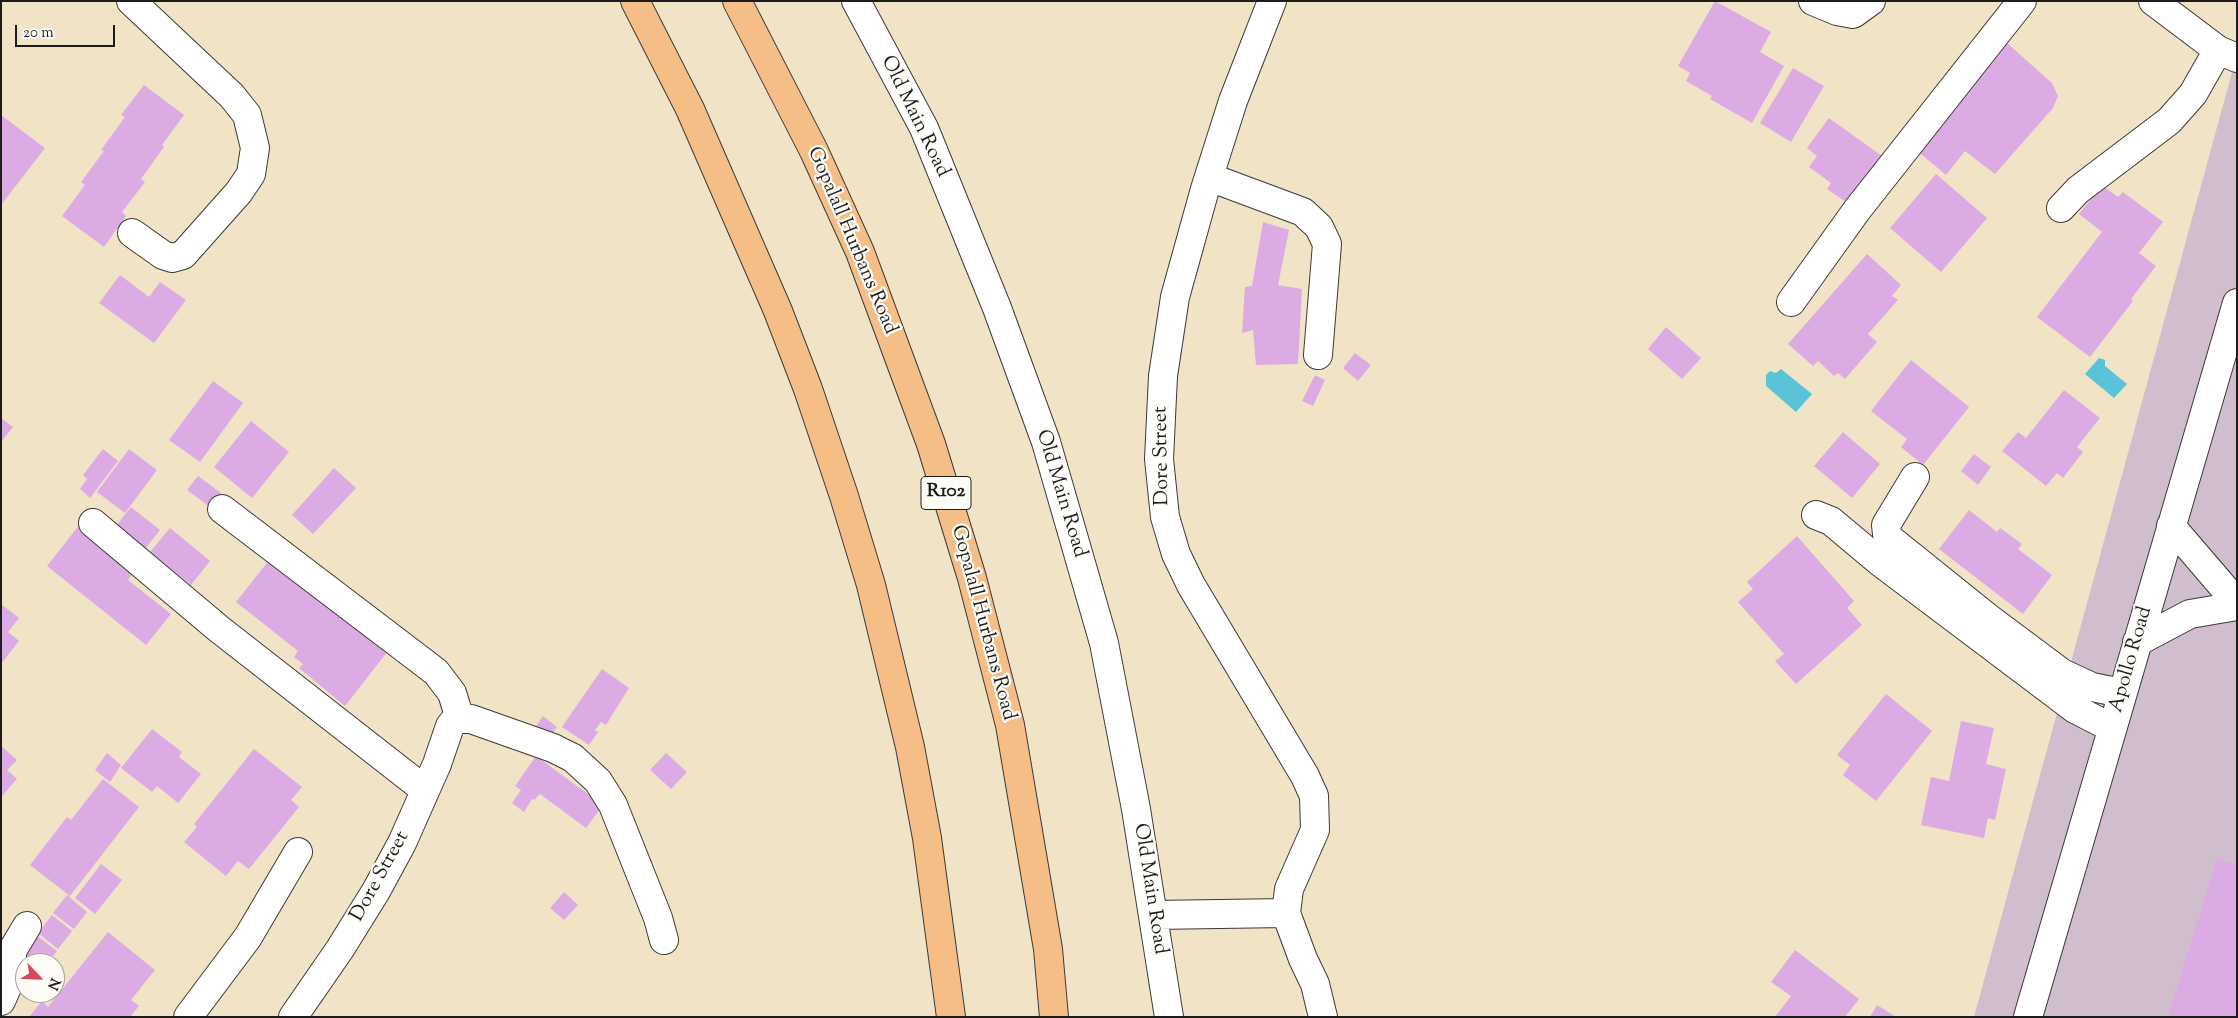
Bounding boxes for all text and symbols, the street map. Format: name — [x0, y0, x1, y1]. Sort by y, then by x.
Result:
scale bar — [18, 15, 118, 47]
text: 20 m — [23, 23, 54, 44]
street label: Old Main Road — [874, 52, 954, 182]
street label: Gopalall Hurbans Road — [801, 144, 901, 338]
street label: Dore Street — [1150, 406, 1176, 506]
street label: Old Main Road — [1029, 427, 1091, 561]
road number: R102 — [921, 476, 971, 509]
street label: Gopalall Hurbans Road — [944, 523, 1020, 723]
street label: Apollo Road — [2105, 604, 2159, 716]
street label: Old Main Road — [1127, 822, 1171, 956]
street label: Dore Street — [346, 828, 416, 926]
north arrow — [15, 953, 65, 1003]
text: N — [41, 975, 64, 993]

